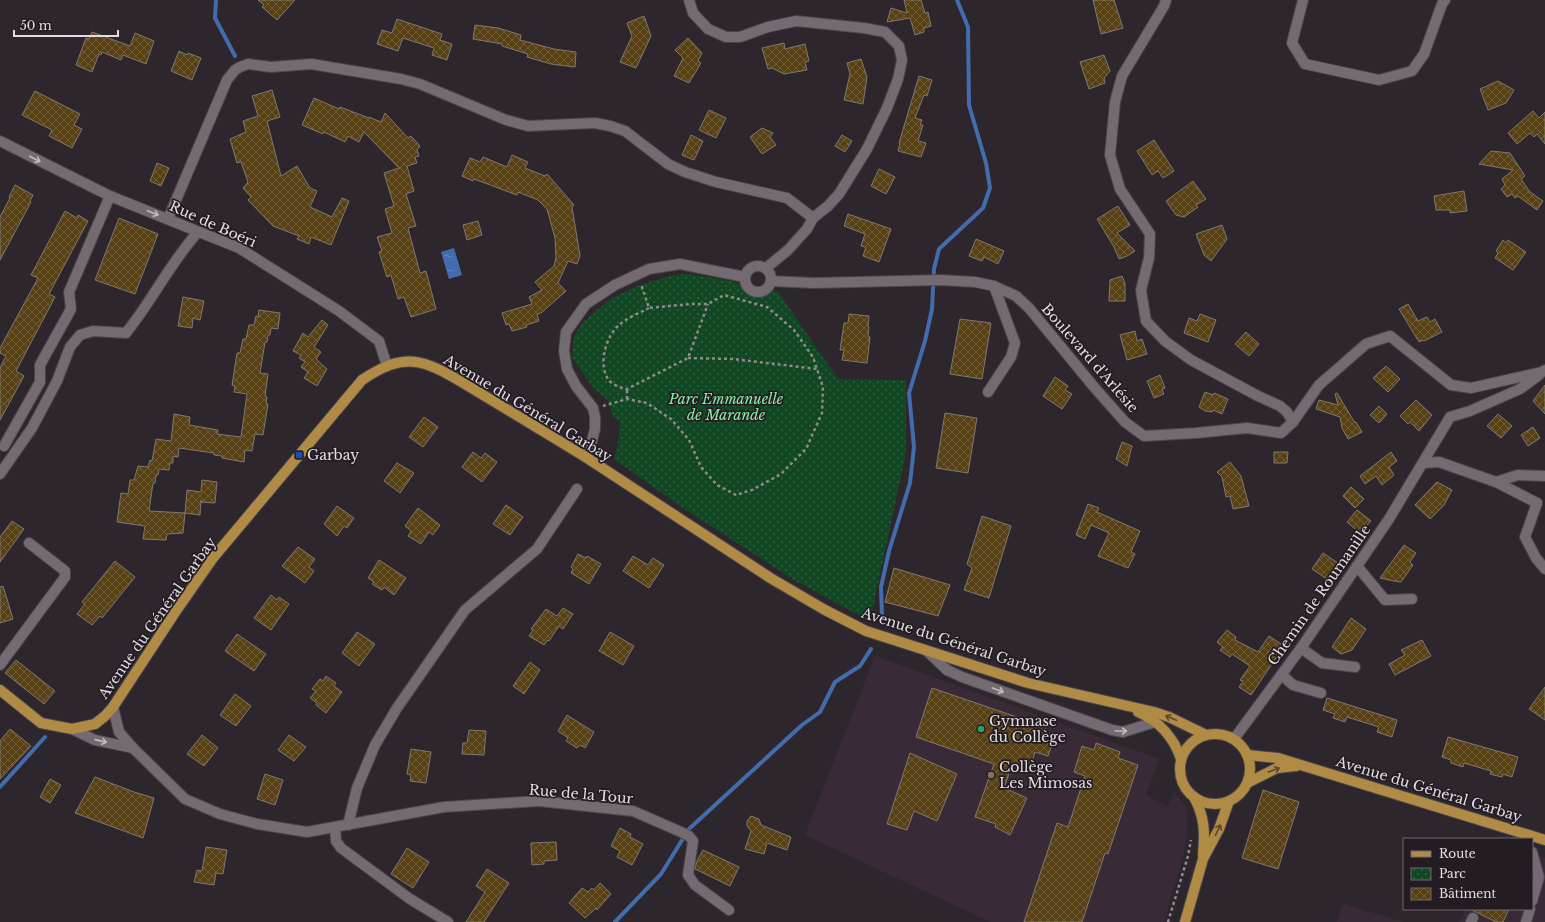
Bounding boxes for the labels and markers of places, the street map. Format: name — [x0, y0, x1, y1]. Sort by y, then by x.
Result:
place label: Garbay — [307, 446, 359, 464]
marker: Garbay — [294, 450, 304, 460]
place label: Gymnase du Collège — [989, 712, 1066, 746]
marker: Gymnase du Collège — [976, 724, 986, 734]
place label: Collège Les Mimosas — [999, 758, 1092, 792]
marker: Collège Les Mimosas — [986, 770, 996, 780]

